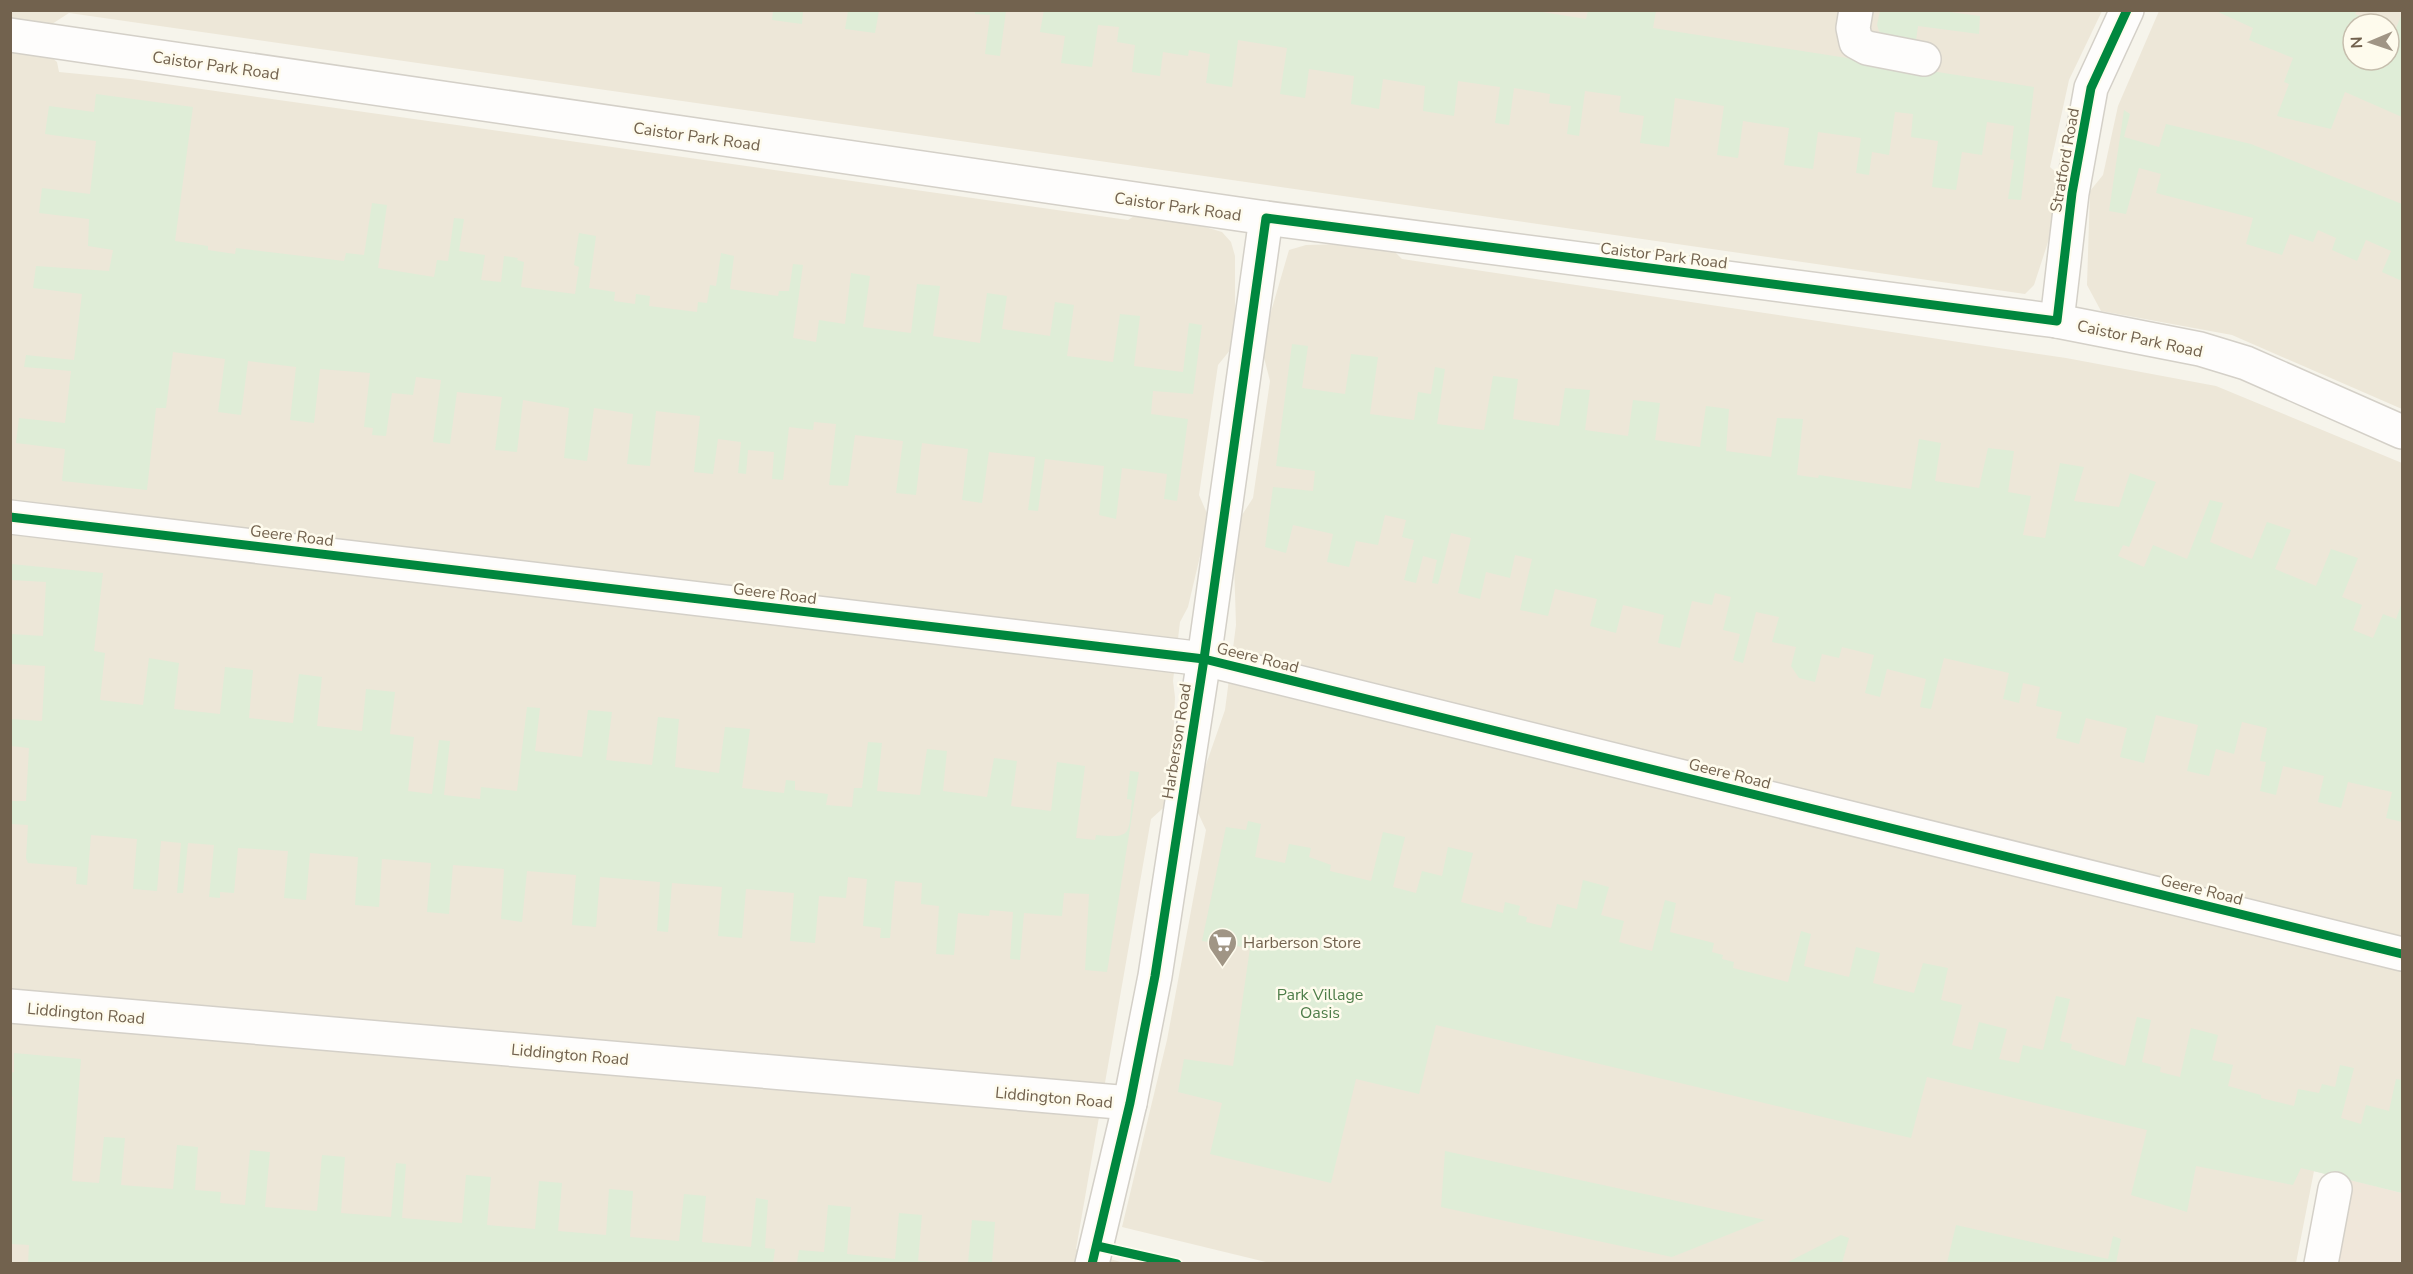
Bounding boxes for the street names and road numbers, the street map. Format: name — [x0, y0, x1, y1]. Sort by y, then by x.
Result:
street label: Caistor Park Road — [151, 46, 281, 86]
street label: Stratford Road — [2045, 106, 2085, 214]
street label: Caistor Park Road — [632, 117, 762, 157]
street label: Caistor Park Road — [1113, 187, 1243, 227]
street label: Caistor Park Road — [1599, 237, 1729, 275]
street label: Caistor Park Road — [2075, 315, 2205, 363]
street label: Geere Road — [249, 520, 335, 552]
street label: Geere Road — [732, 578, 818, 610]
street label: Geere Road — [1214, 637, 1301, 679]
street label: Harberson Road — [1157, 682, 1197, 801]
street label: Geere Road — [1686, 753, 1773, 795]
street label: Geere Road — [2158, 869, 2245, 911]
street label: Liddington Road — [26, 998, 146, 1030]
street label: Liddington Road — [510, 1039, 630, 1071]
street label: Liddington Road — [994, 1082, 1114, 1114]

